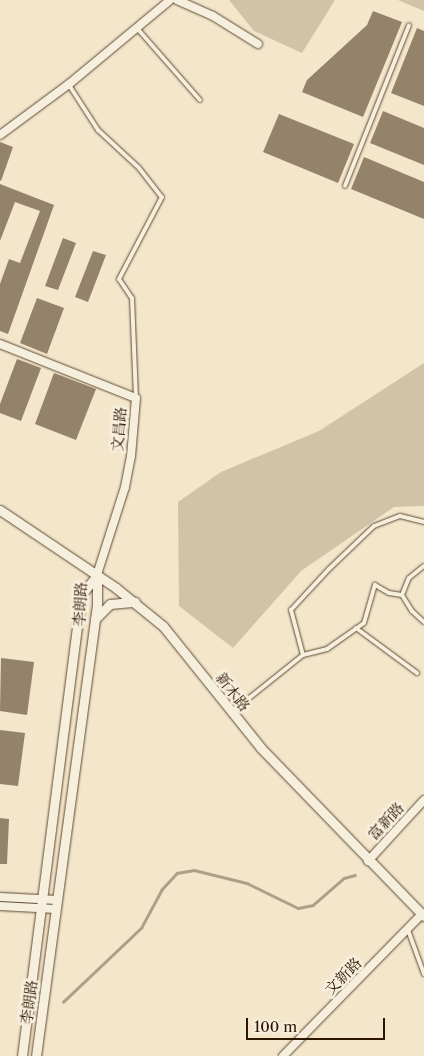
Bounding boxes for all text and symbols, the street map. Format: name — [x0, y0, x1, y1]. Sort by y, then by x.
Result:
street label: 文昌路 — [108, 406, 130, 452]
street label: 李朗路 — [70, 581, 90, 627]
street label: 新木路 — [212, 669, 254, 715]
street label: 富新路 — [364, 798, 408, 844]
street label: 文新路 — [321, 954, 365, 998]
street label: 李朗路 — [17, 978, 41, 1026]
scale bar — [249, 1008, 388, 1040]
text: 100 m — [254, 1017, 297, 1036]

